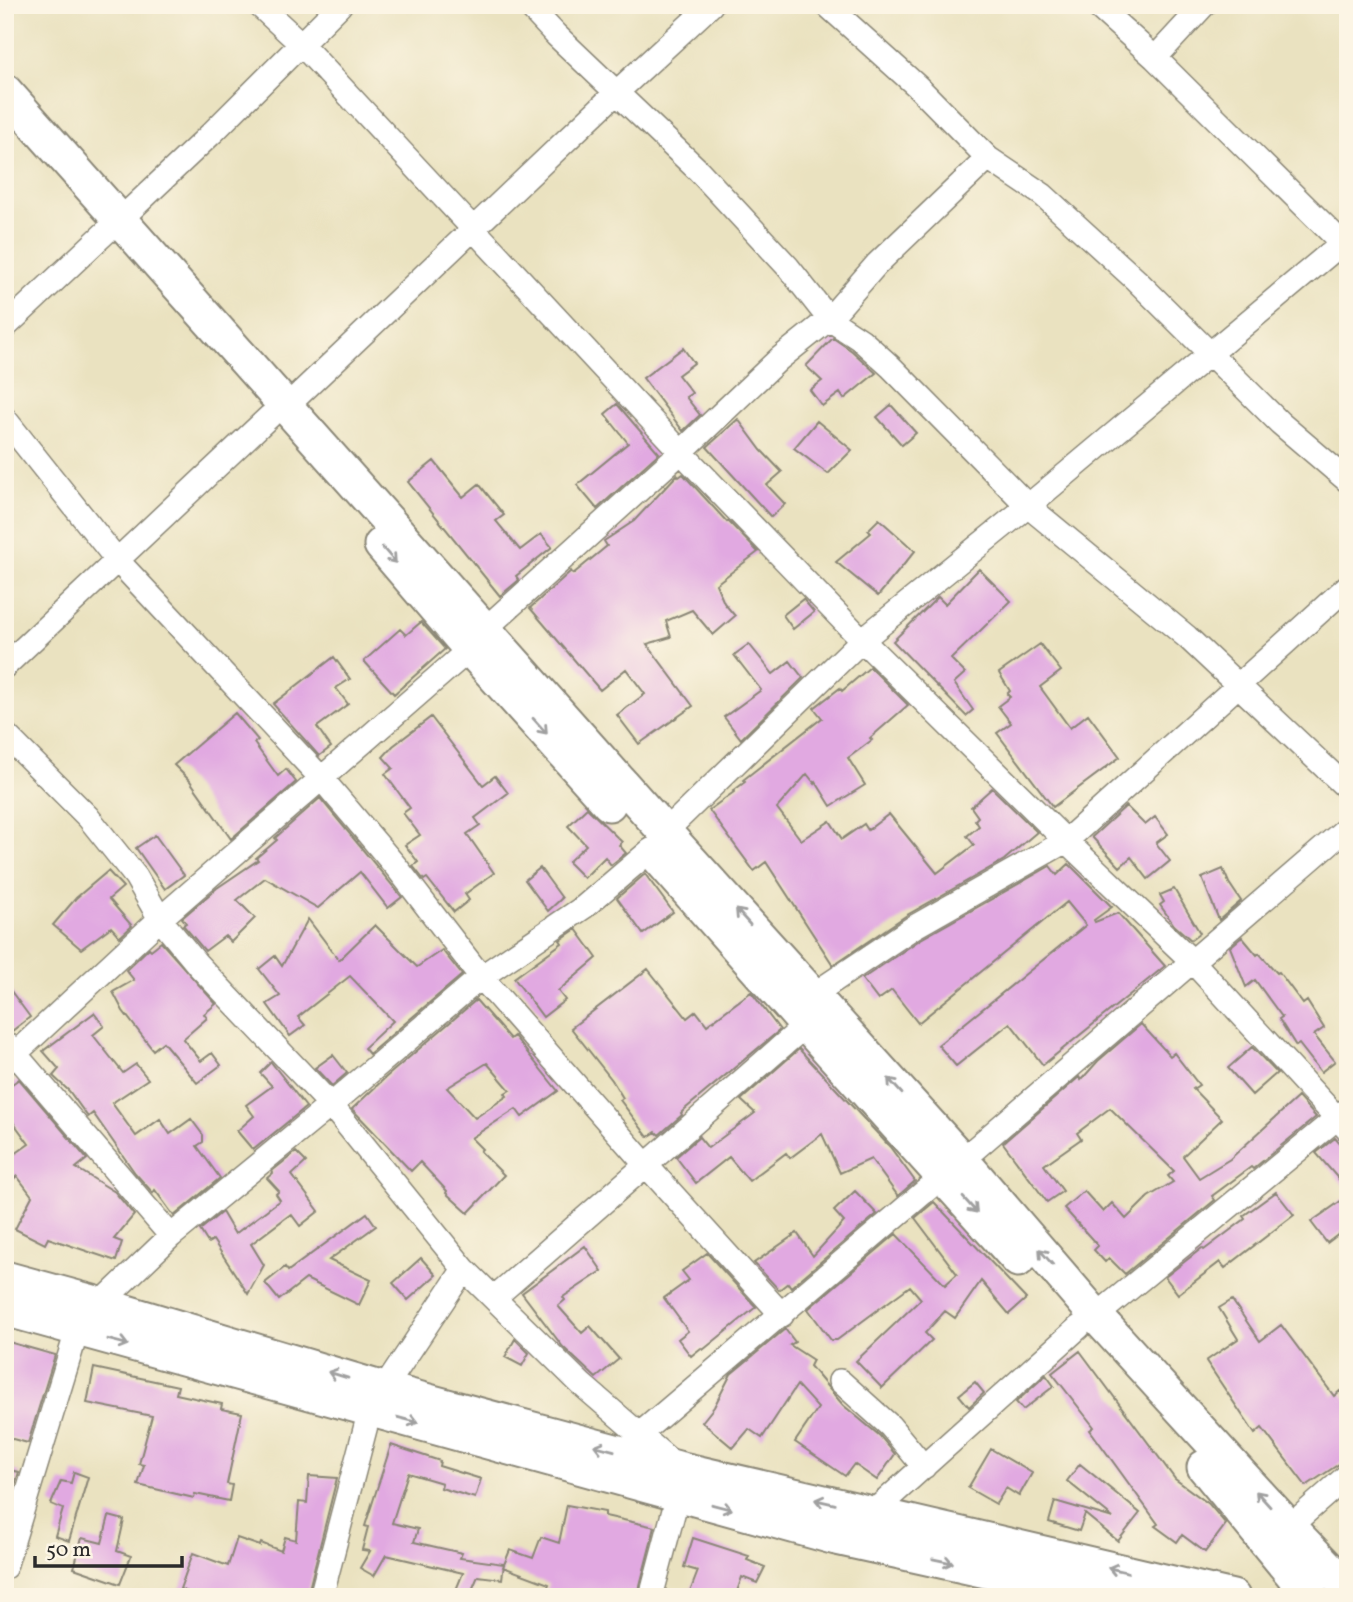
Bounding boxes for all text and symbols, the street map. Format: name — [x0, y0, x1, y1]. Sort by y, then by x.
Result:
one-way arrow — [382, 546, 397, 564]
one-way arrow — [531, 717, 548, 734]
one-way arrow — [735, 908, 751, 926]
one-way arrow — [887, 1078, 904, 1095]
one-way arrow — [962, 1196, 978, 1214]
one-way arrow — [1038, 1248, 1054, 1266]
one-way arrow — [107, 1336, 129, 1349]
one-way arrow — [327, 1367, 349, 1380]
one-way arrow — [397, 1415, 419, 1428]
one-way arrow — [593, 1441, 615, 1454]
one-way arrow — [1255, 1490, 1271, 1508]
one-way arrow — [814, 1495, 837, 1508]
one-way arrow — [710, 1501, 733, 1514]
scale bar — [35, 1525, 182, 1569]
text: 50 m — [46, 1536, 91, 1565]
one-way arrow — [931, 1555, 954, 1568]
one-way arrow — [1107, 1563, 1130, 1577]

